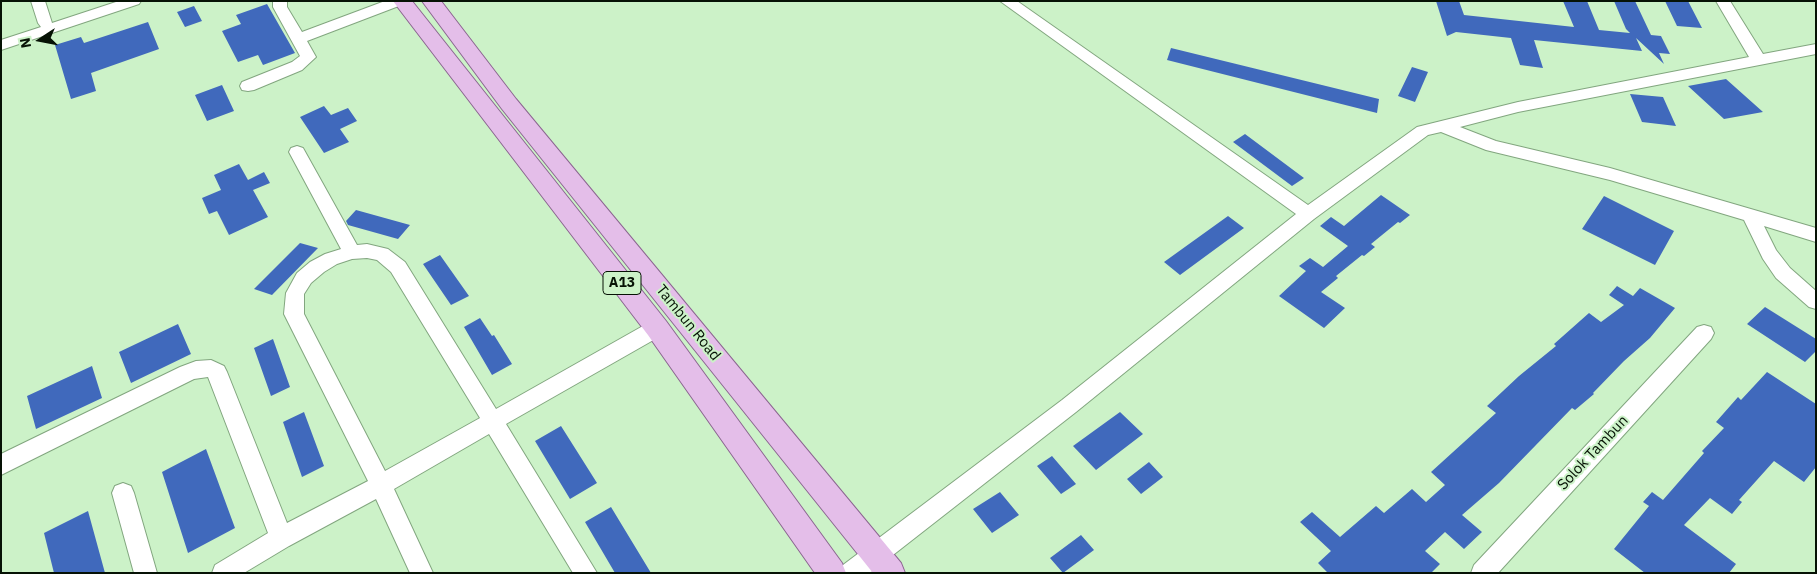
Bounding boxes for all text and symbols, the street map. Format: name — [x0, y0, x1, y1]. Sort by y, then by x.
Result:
north arrow — [15, 15, 65, 65]
text: N — [15, 36, 35, 50]
road number: A13 — [603, 272, 641, 294]
street label: Tambun Road — [652, 281, 724, 365]
street label: Solok Tambun — [1554, 412, 1632, 494]

